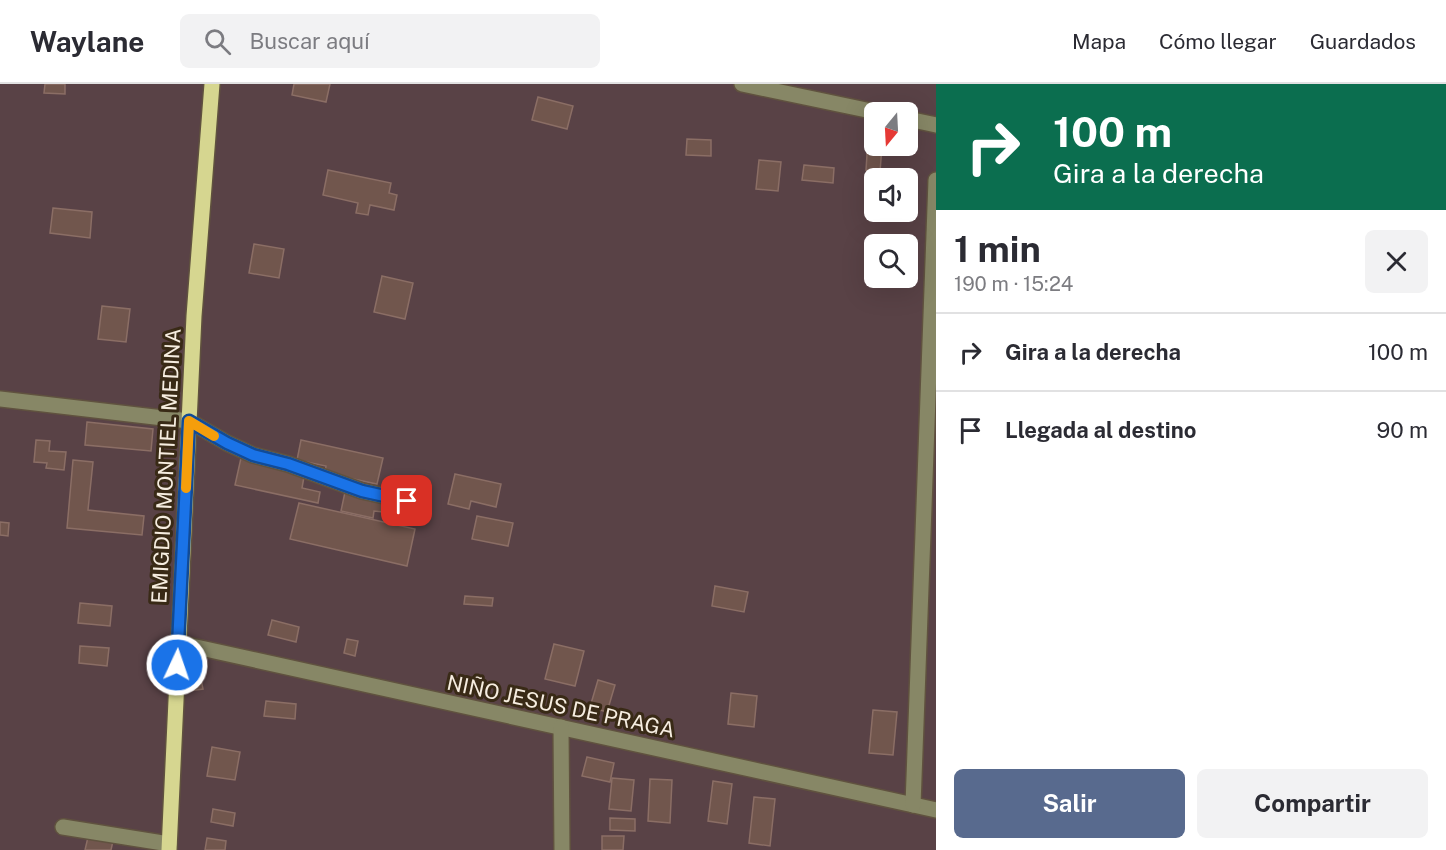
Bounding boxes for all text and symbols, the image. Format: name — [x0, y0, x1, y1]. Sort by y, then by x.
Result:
search box — [180, 14, 600, 68]
text: Waylane — [30, 25, 144, 58]
icon: search — [201, 25, 234, 58]
text: Buscar aquí — [249, 28, 370, 54]
text: Mapa — [1072, 29, 1126, 54]
text: Cómo llegar — [1159, 29, 1277, 54]
text: Guardados — [1310, 29, 1416, 54]
north arrow — [864, 102, 918, 156]
map controls — [864, 102, 918, 288]
text: 100 m — [1053, 107, 1172, 156]
icon: right — [954, 108, 1032, 186]
text: Gira a la derecha — [1053, 157, 1264, 189]
button: sound — [864, 168, 918, 222]
text: 1 min — [954, 228, 1041, 270]
button: close — [1365, 230, 1428, 293]
button: search — [864, 234, 918, 288]
text: 190 m · 15:24 — [954, 272, 1073, 296]
street label: EMIGDIO MONTIEL MEDINA — [146, 328, 186, 604]
icon: right — [954, 336, 987, 369]
text: Gira a la derecha — [1005, 339, 1181, 365]
text: 100 m — [1368, 339, 1428, 365]
icon: arrive — [954, 414, 987, 447]
text: Llegada al destino — [1005, 417, 1196, 443]
text: 90 m — [1377, 417, 1428, 443]
pin — [381, 475, 432, 526]
icon: arrive — [390, 484, 423, 517]
position arrow — [145, 633, 209, 697]
street label: NIÑO JESUS DE PRAGA — [445, 670, 677, 742]
button: Salir — [954, 769, 1185, 838]
button: Compartir — [1197, 769, 1428, 838]

